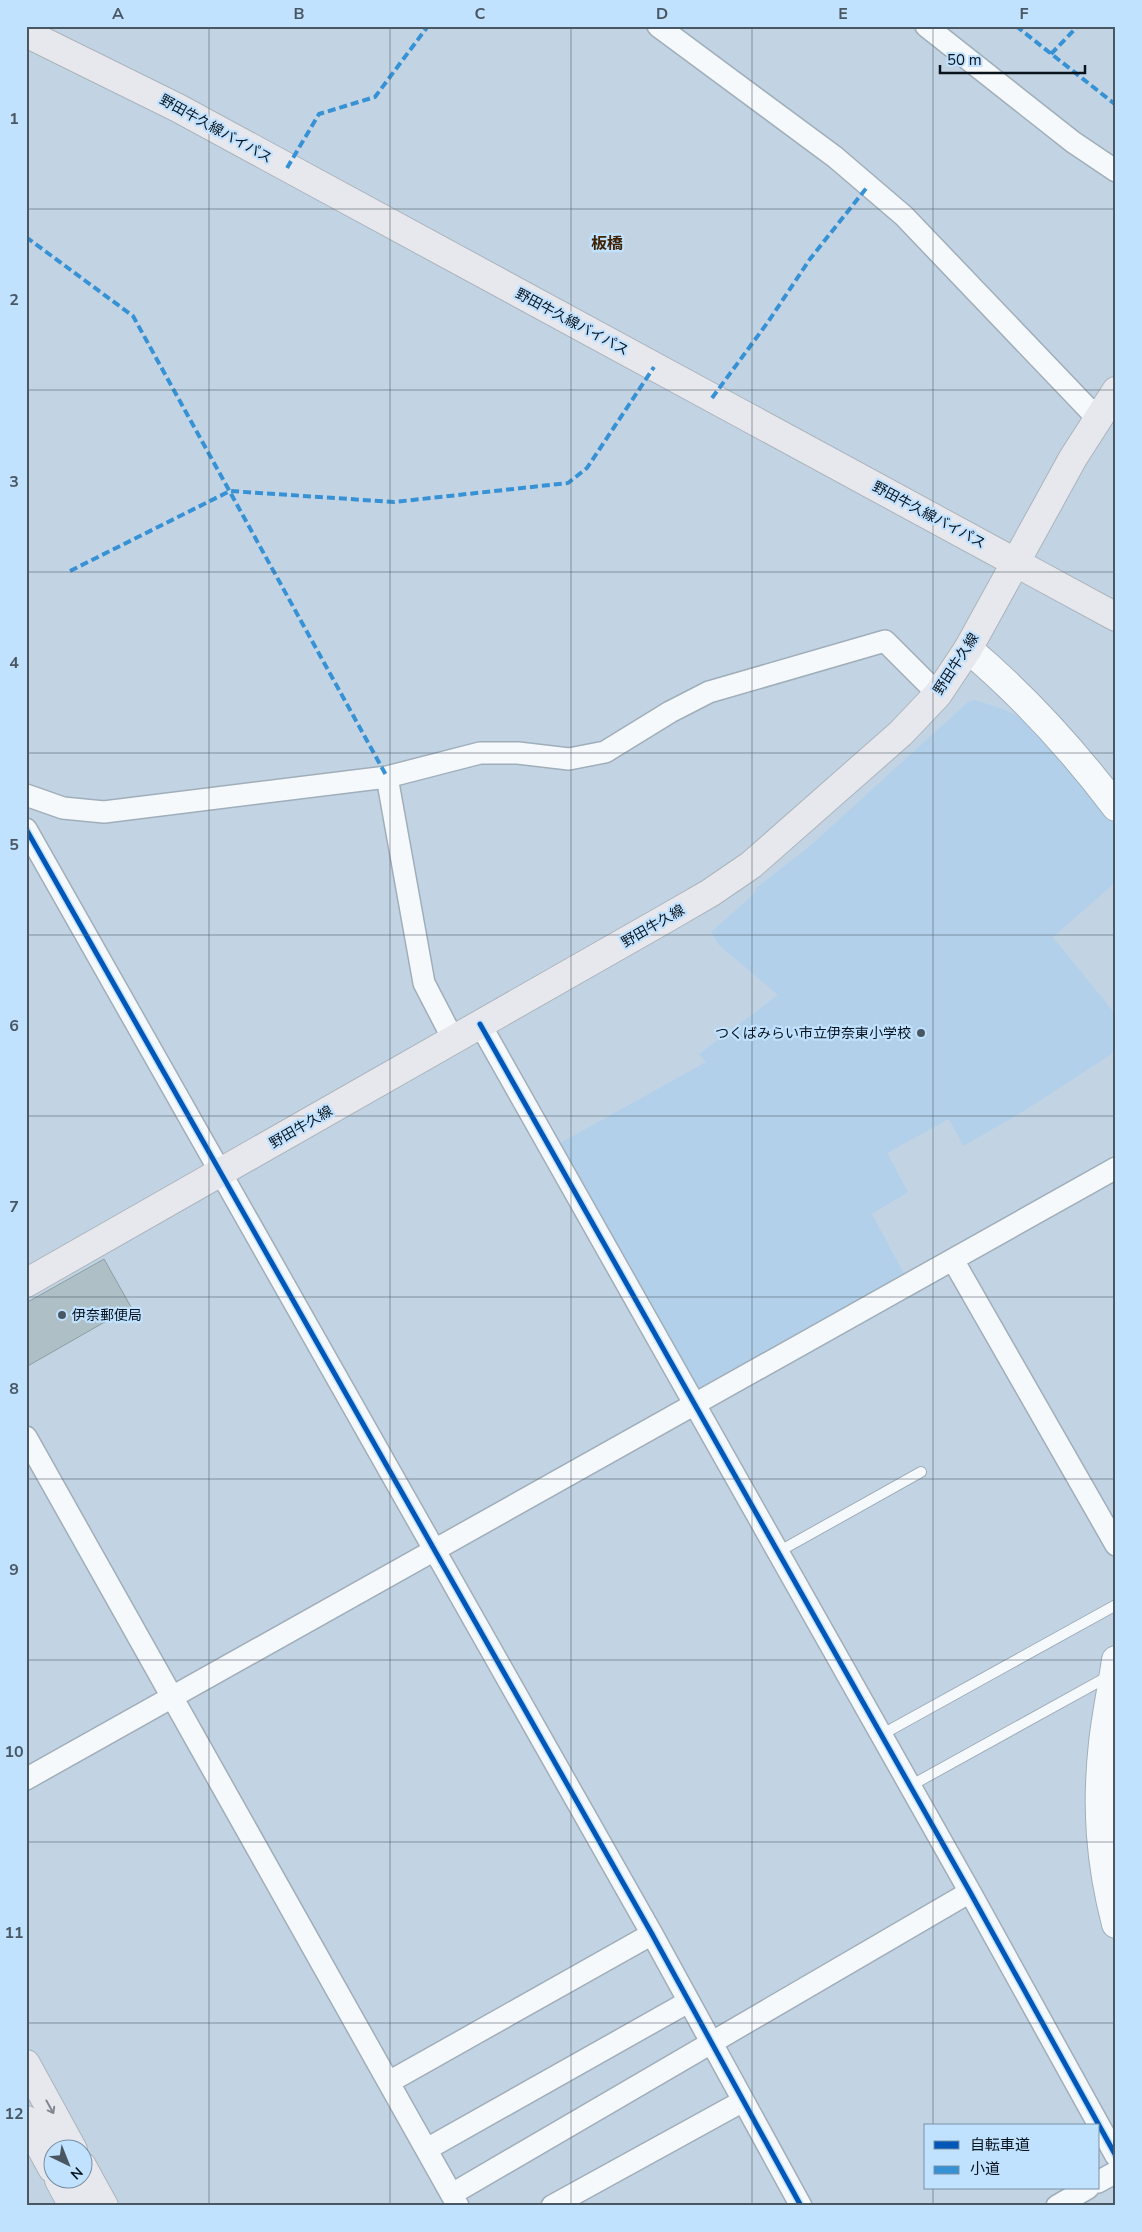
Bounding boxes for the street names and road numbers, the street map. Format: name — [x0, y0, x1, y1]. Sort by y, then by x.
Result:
street label: 野田牛久線バイパス — [156, 90, 276, 168]
street label: 野田牛久線バイパス — [512, 284, 632, 360]
street label: 野田牛久線バイパス — [869, 477, 989, 553]
street label: 野田牛久線 — [929, 629, 983, 699]
street label: 野田牛久線 — [618, 900, 688, 952]
street label: 野田牛久線 — [266, 1101, 336, 1153]

